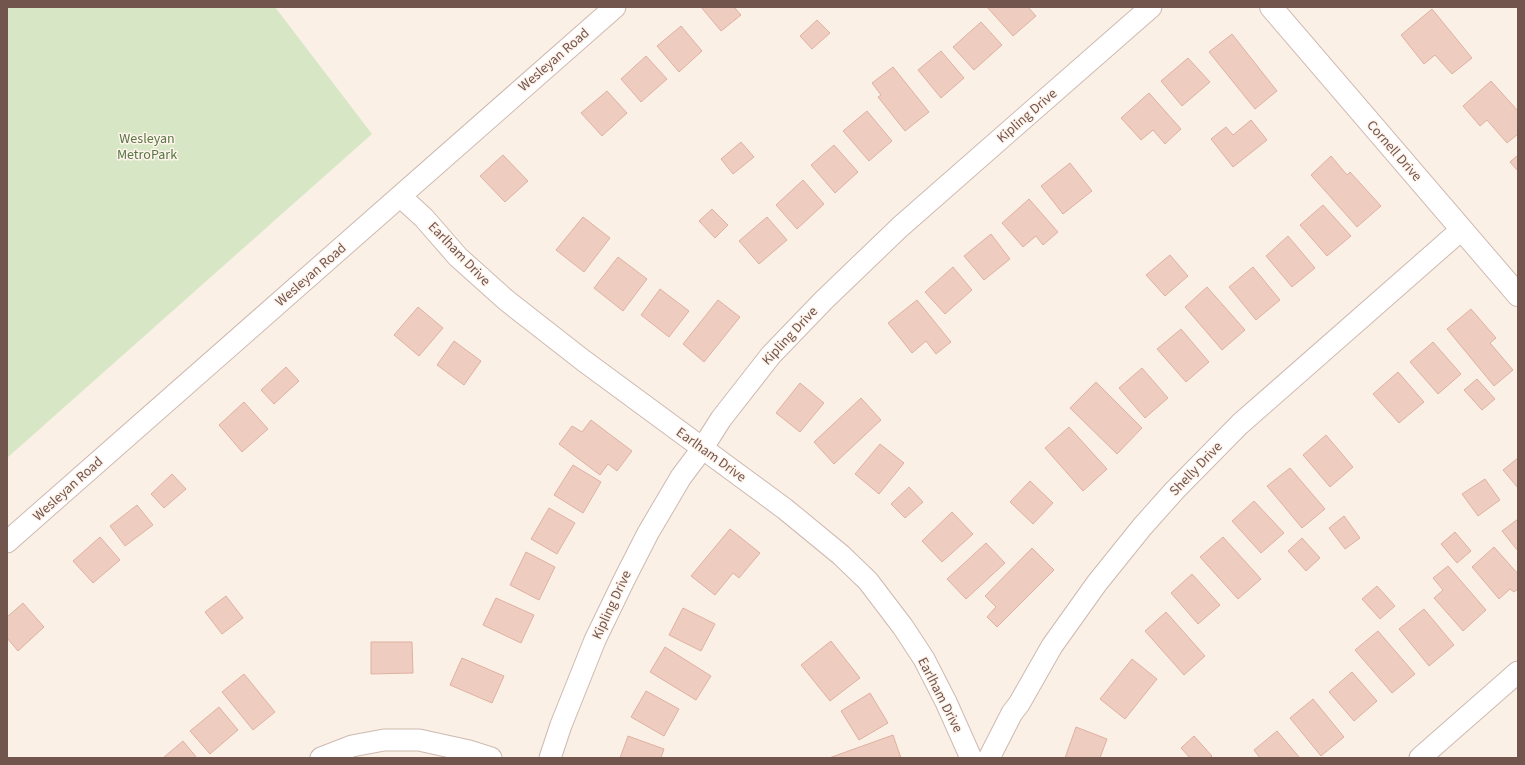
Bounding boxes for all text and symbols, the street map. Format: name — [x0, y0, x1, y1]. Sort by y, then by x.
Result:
street label: Wesleyan Road — [514, 24, 594, 96]
street label: Kipling Drive — [992, 84, 1062, 148]
street label: Cornell Drive — [1362, 116, 1426, 186]
park label: Wesleyan MetroPark — [117, 129, 177, 165]
street label: Earlham Drive — [423, 217, 495, 291]
street label: Wesleyan Road — [271, 239, 351, 311]
street label: Kipling Drive — [757, 302, 823, 370]
street label: Earlham Drive — [672, 423, 750, 487]
street label: Shelly Drive — [1165, 437, 1227, 501]
street label: Wesleyan Road — [29, 452, 107, 526]
street label: Kipling Drive — [587, 567, 637, 643]
street label: Earlham Drive — [912, 654, 968, 736]

